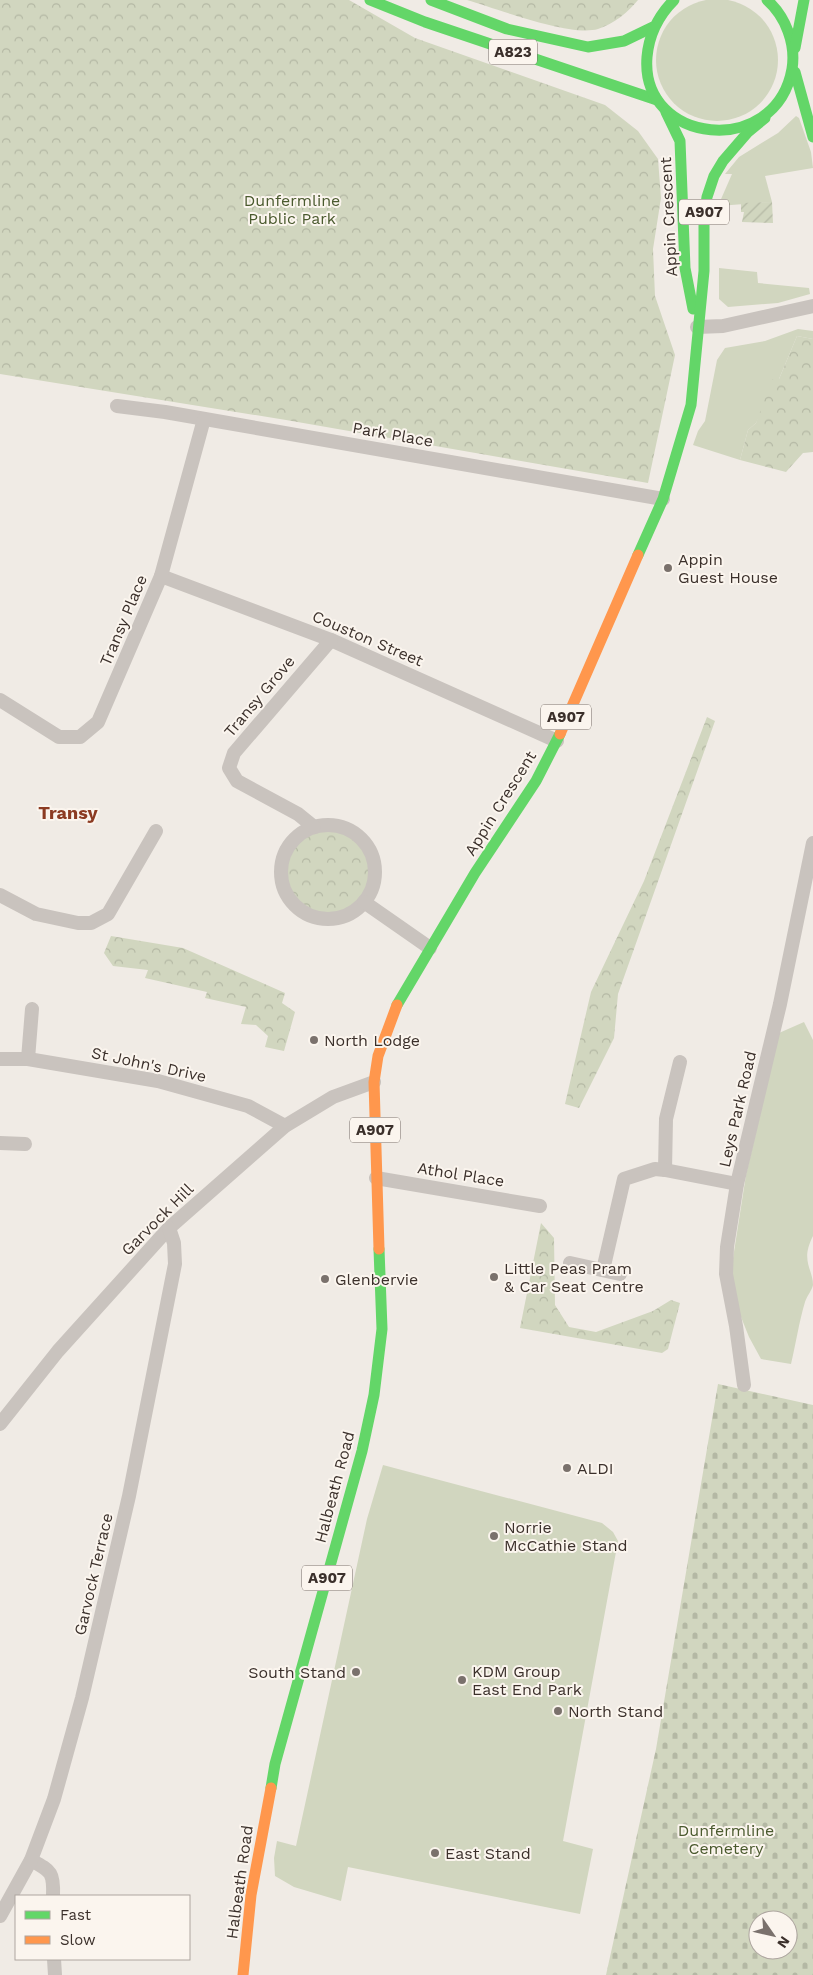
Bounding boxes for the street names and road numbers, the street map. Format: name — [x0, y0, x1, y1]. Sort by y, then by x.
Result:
road number: A823 — [489, 40, 537, 64]
street label: Appin Crescent — [656, 156, 681, 277]
road number: A907 — [679, 200, 729, 224]
street label: Park Place — [351, 418, 435, 451]
street label: Transy Place — [96, 572, 151, 669]
street label: Couston Street — [309, 607, 426, 671]
street label: Transy Grove — [220, 652, 299, 741]
road number: A907 — [541, 704, 591, 730]
street label: Appin Crescent — [461, 747, 540, 859]
street label: St John's Drive — [90, 1043, 208, 1086]
street label: Leys Park Road — [715, 1049, 760, 1169]
road number: A907 — [350, 1118, 400, 1142]
street label: Athol Place — [416, 1158, 506, 1191]
street label: Garvock Hill — [117, 1179, 197, 1259]
street label: Halbeath Road — [310, 1429, 359, 1545]
street label: Garvock Terrace — [70, 1511, 117, 1637]
road number: A907 — [302, 1566, 352, 1590]
street label: Halbeath Road — [222, 1824, 257, 1940]

